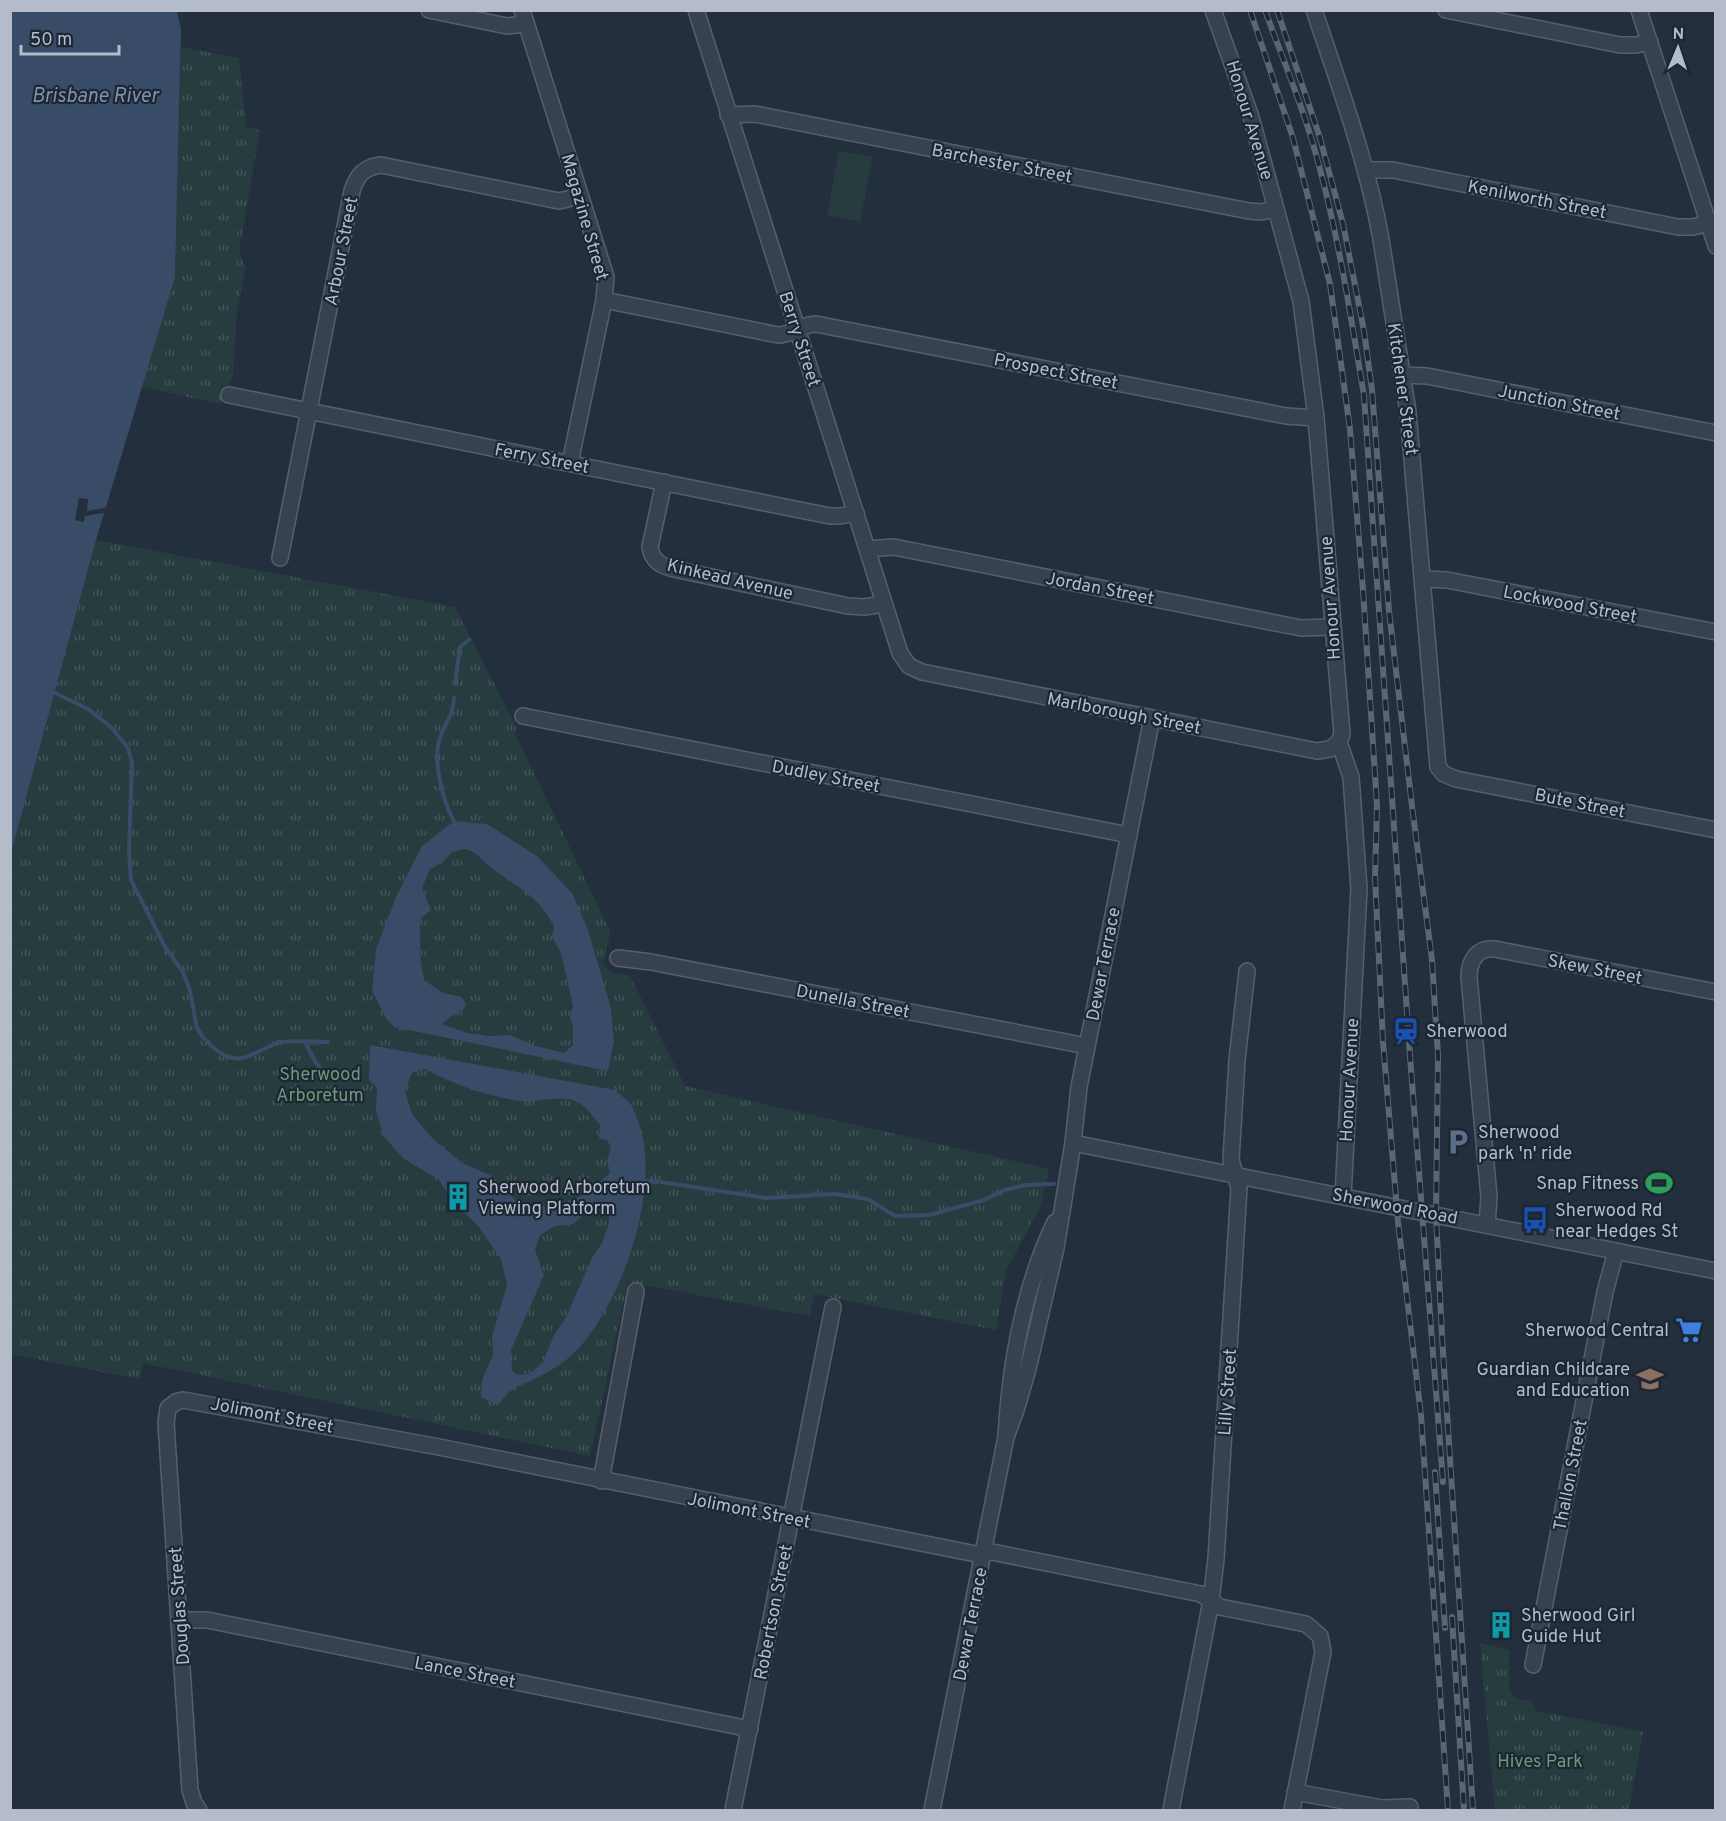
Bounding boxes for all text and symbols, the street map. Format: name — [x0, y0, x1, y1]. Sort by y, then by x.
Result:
scale bar — [21, 18, 118, 56]
north arrow — [1648, 18, 1708, 78]
text: N — [1672, 25, 1685, 45]
text: 50 m — [30, 29, 72, 52]
street label: Honour Avenue — [1219, 58, 1278, 183]
water label: Brisbane River — [32, 84, 160, 110]
street label: Barchester Street — [929, 140, 1074, 189]
street label: Magazine Street — [554, 151, 613, 284]
street label: Kenilworth Street — [1465, 176, 1608, 225]
street label: Arbour Street — [321, 195, 364, 308]
street label: Berry Street — [772, 289, 825, 390]
street label: Kitchener Street — [1381, 322, 1422, 457]
street label: Prospect Street — [992, 349, 1120, 396]
street label: Junction Street — [1496, 380, 1622, 427]
street label: Ferry Street — [492, 439, 591, 480]
street label: Honour Avenue — [1316, 535, 1347, 661]
street label: Kinkead Avenue — [664, 555, 795, 606]
street label: Jordan Street — [1043, 568, 1156, 611]
street label: Lockwood Street — [1501, 581, 1639, 630]
street label: Marlborough Street — [1045, 688, 1203, 741]
street label: Dudley Street — [770, 756, 882, 799]
street label: Bute Street — [1532, 784, 1627, 825]
street label: Dewar Terrace — [1082, 905, 1127, 1023]
street label: Skew Street — [1545, 950, 1644, 991]
street label: Dunella Street — [794, 980, 912, 1025]
station icon: Sherwood — [1391, 1016, 1421, 1046]
street label: Honour Avenue — [1336, 1018, 1365, 1143]
place label: Sherwood — [1426, 1021, 1508, 1044]
park label: Sherwood Arboretum — [276, 1064, 364, 1108]
place label: Sherwood park 'n' ride — [1478, 1122, 1572, 1166]
parking icon: Sherwood park 'n' ride — [1443, 1127, 1473, 1157]
sports icon: Snap Fitness — [1644, 1168, 1674, 1198]
place label: Snap Fitness — [1536, 1173, 1639, 1196]
place label: Sherwood Arboretum Viewing Platform — [478, 1177, 650, 1221]
building icon: Sherwood Arboretum Viewing Platform — [443, 1182, 473, 1212]
street label: Sherwood Road — [1330, 1184, 1459, 1231]
place label: Sherwood Rd near Hedges St — [1555, 1200, 1678, 1244]
bus stop icon: Sherwood Rd near Hedges St — [1520, 1205, 1550, 1235]
supermarket icon: Sherwood Central — [1674, 1315, 1704, 1345]
place label: Sherwood Central — [1525, 1320, 1669, 1343]
street label: Lilly Street — [1214, 1348, 1243, 1436]
place label: Guardian Childcare and Education — [1476, 1359, 1630, 1403]
school or university icon: Guardian Childcare and Education — [1635, 1364, 1665, 1394]
street label: Jolimont Street — [208, 1393, 335, 1440]
street label: Thallon Street — [1549, 1417, 1594, 1533]
street label: Jolimont Street — [685, 1488, 812, 1535]
street label: Robertson Street — [750, 1542, 799, 1682]
street label: Douglas Street — [165, 1546, 196, 1666]
street label: Dewar Terrace — [949, 1565, 994, 1683]
place label: Sherwood Girl Guide Hut — [1521, 1605, 1635, 1649]
building icon: Sherwood Girl Guide Hut — [1486, 1610, 1516, 1640]
street label: Lance Street — [412, 1652, 517, 1695]
park label: Hives Park — [1497, 1751, 1583, 1774]

